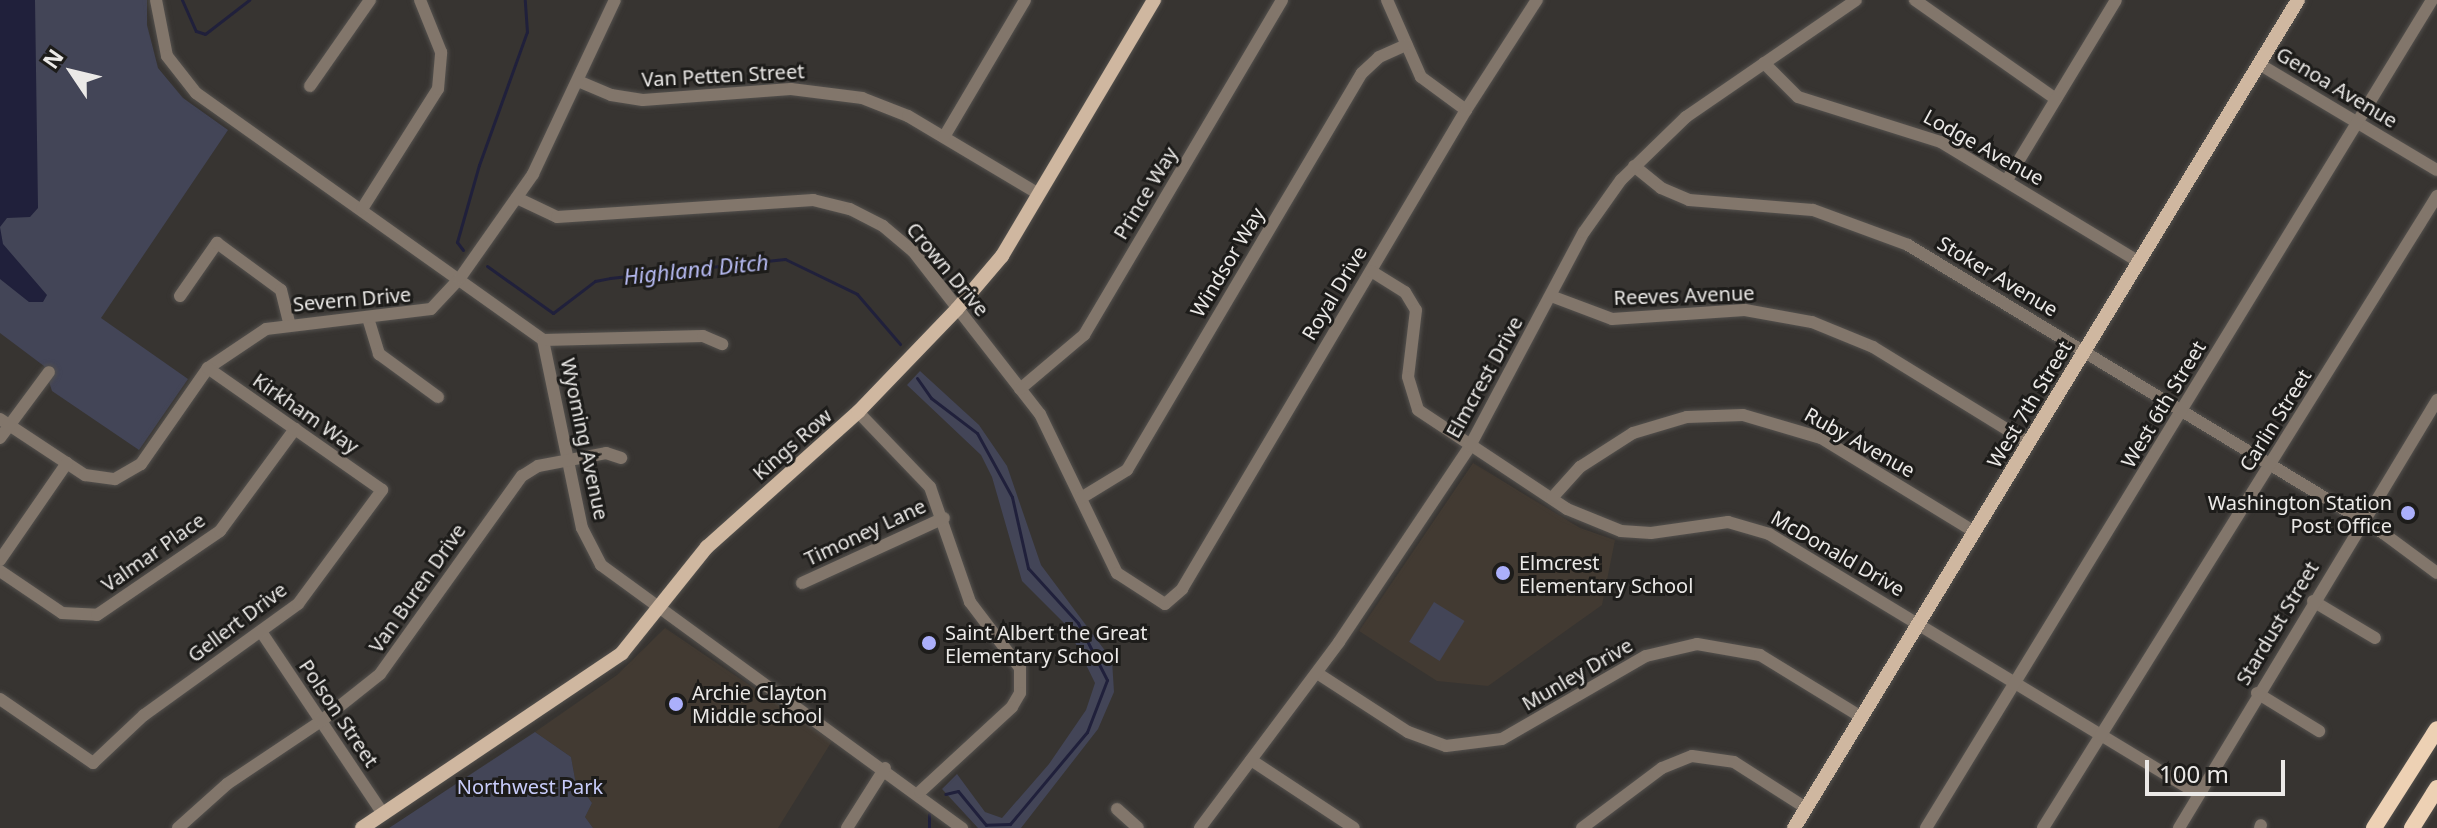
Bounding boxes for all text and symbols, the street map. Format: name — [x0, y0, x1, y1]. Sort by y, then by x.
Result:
north arrow — [32, 32, 112, 112]
street label: Genoa Avenue — [2272, 41, 2402, 133]
text: N — [35, 42, 70, 74]
street label: Van Petten Street — [641, 59, 805, 91]
street label: Lodge Avenue — [1920, 104, 2048, 190]
street label: Prince Way — [1108, 142, 1182, 244]
street label: Windsor Way — [1185, 203, 1269, 321]
street label: Crown Drive — [902, 217, 994, 321]
street label: Stoker Avenue — [1934, 231, 2062, 321]
street label: Royal Drive — [1297, 242, 1371, 344]
water label: Highland Ditch — [622, 248, 770, 290]
street label: Reeves Avenue — [1613, 281, 1755, 309]
street label: Severn Drive — [292, 282, 412, 316]
street label: Elmcrest Drive — [1441, 312, 1527, 442]
street label: West 7th Street — [1982, 336, 2076, 472]
street label: West 6th Street — [2116, 336, 2210, 472]
street label: Wyoming Avenue — [556, 356, 614, 522]
street label: Carlin Street — [2234, 365, 2316, 475]
street label: Kirkham Way — [249, 368, 363, 458]
street label: Ruby Avenue — [1801, 402, 1919, 482]
street label: Kings Row — [748, 403, 836, 485]
place label: Washington Station Post Office — [2208, 490, 2392, 537]
street label: Timoney Lane — [801, 493, 929, 571]
marker: Washington Station Post Office — [2399, 504, 2417, 522]
street label: McDonald Drive — [1767, 505, 1909, 601]
street label: Valmar Place — [97, 508, 209, 596]
street label: Van Buren Drive — [364, 519, 470, 657]
place label: Elmcrest Elementary School — [1519, 550, 1693, 597]
street label: Stardust Street — [2231, 557, 2323, 689]
marker: Elmcrest Elementary School — [1494, 564, 1512, 582]
street label: Gellert Drive — [183, 577, 291, 667]
place label: Saint Albert the Great Elementary School — [945, 620, 1148, 667]
street label: Munley Drive — [1517, 633, 1637, 715]
marker: Saint Albert the Great Elementary School — [920, 634, 938, 652]
street label: Polson Street — [294, 655, 384, 771]
place label: Archie Clayton Middle school — [692, 680, 827, 727]
marker: Archie Clayton Middle school — [667, 695, 685, 713]
scale bar — [2149, 744, 2289, 794]
text: 100 m — [2159, 757, 2229, 790]
park label: Northwest Park — [457, 774, 603, 798]

